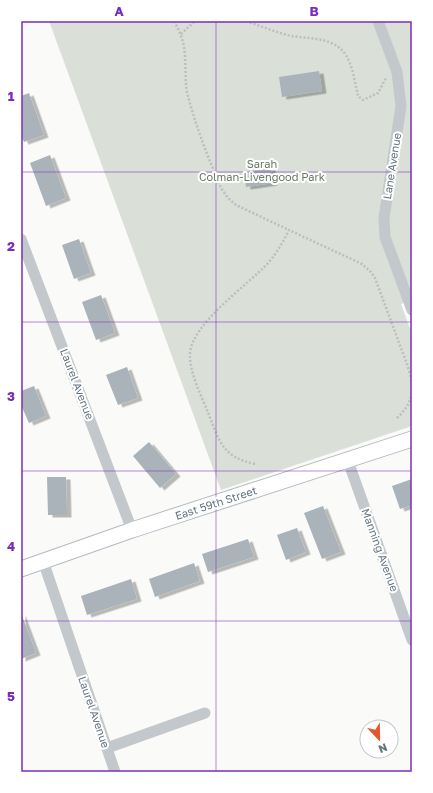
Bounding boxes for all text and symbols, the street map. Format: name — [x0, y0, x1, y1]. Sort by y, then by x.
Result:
text: A — [114, 3, 124, 19]
text: B — [309, 3, 319, 19]
text: 1 — [8, 88, 15, 104]
street label: Lane Avenue — [380, 132, 403, 200]
park label: Sarah Colman-Livengood Park — [199, 157, 325, 183]
text: 2 — [7, 238, 15, 254]
street label: Laurel Avenue — [58, 347, 97, 421]
text: 3 — [7, 388, 15, 404]
street label: East 59th Street — [173, 483, 258, 522]
street label: Manning Avenue — [359, 507, 402, 593]
text: 4 — [7, 538, 15, 554]
street label: Laurel Avenue — [76, 674, 113, 749]
text: 5 — [7, 688, 15, 704]
north arrow — [359, 719, 399, 759]
text: N — [377, 741, 389, 756]

